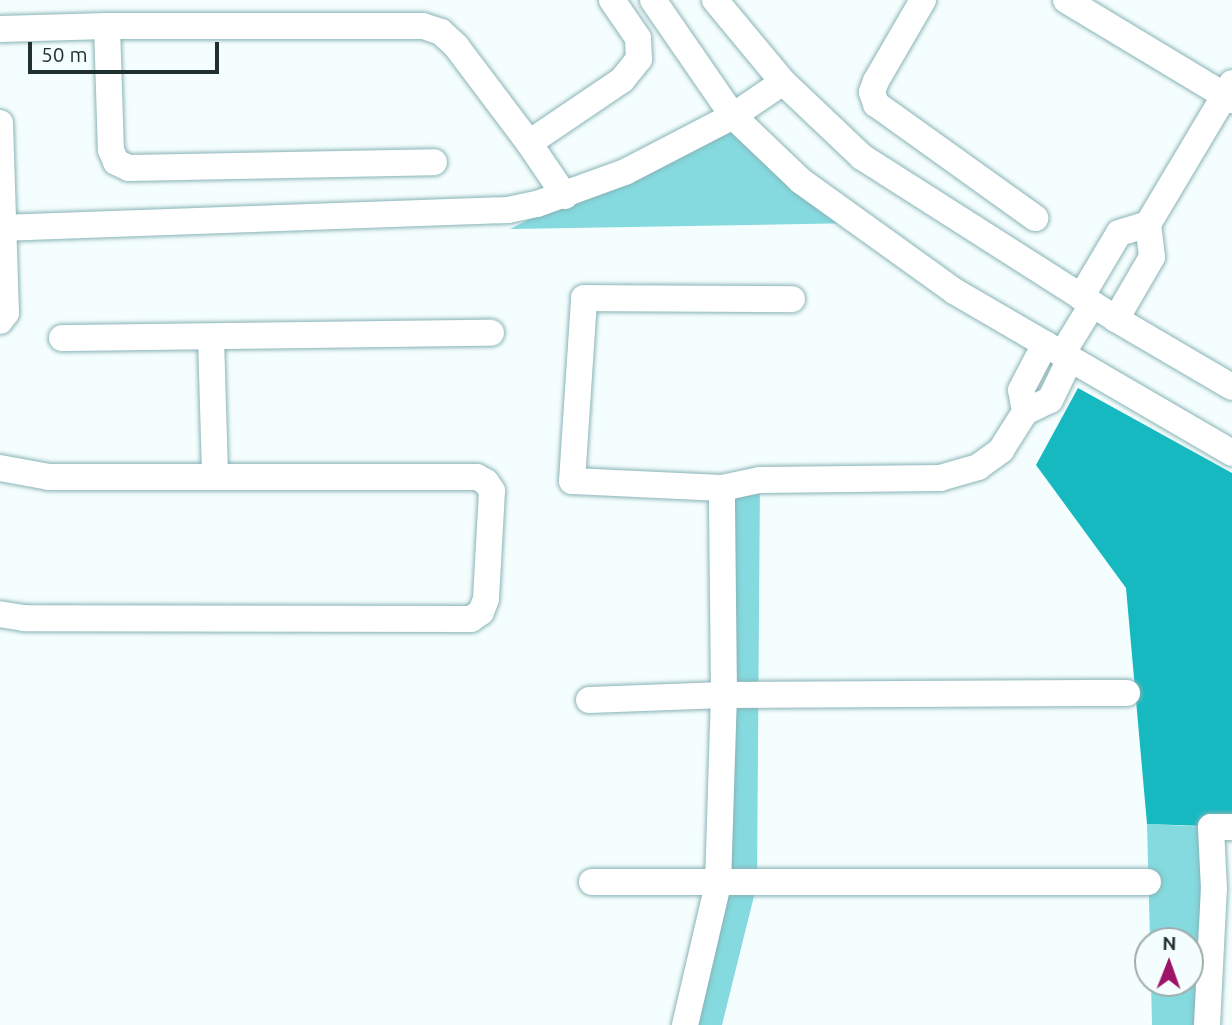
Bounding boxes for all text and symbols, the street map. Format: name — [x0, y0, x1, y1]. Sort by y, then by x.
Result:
scale bar — [32, 28, 222, 72]
text: 50 m — [41, 42, 88, 66]
north arrow — [1134, 927, 1204, 997]
text: N — [1162, 932, 1177, 954]

